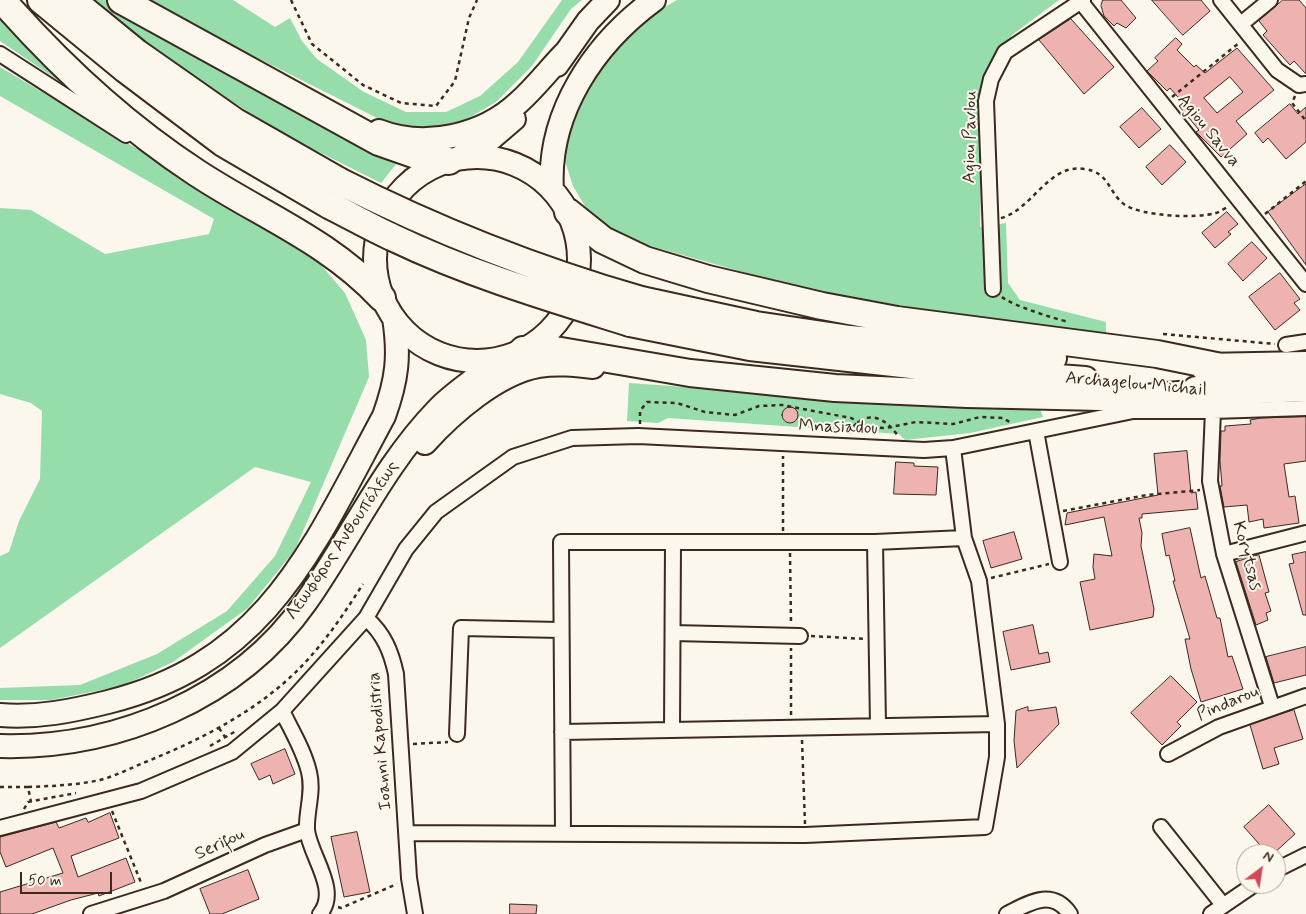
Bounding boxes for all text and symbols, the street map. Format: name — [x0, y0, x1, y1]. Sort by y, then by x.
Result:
street label: Agiou Pavlou — [959, 90, 983, 184]
street label: Agiou Savva — [1172, 90, 1244, 172]
street label: Archagelou Michail — [1064, 368, 1208, 402]
street label: Mnasiadou — [798, 416, 878, 440]
street label: Λεωφόρος Ανθουπόλεως — [282, 457, 404, 625]
street label: Korytsas — [1226, 519, 1266, 593]
street label: Ioanni Kapodistria — [364, 671, 398, 811]
street label: Pindarou — [1194, 681, 1262, 727]
street label: Serifou — [192, 824, 248, 866]
north arrow — [1236, 844, 1286, 894]
text: N — [1260, 847, 1277, 867]
scale bar — [22, 862, 115, 894]
text: 50 m — [28, 871, 62, 891]

